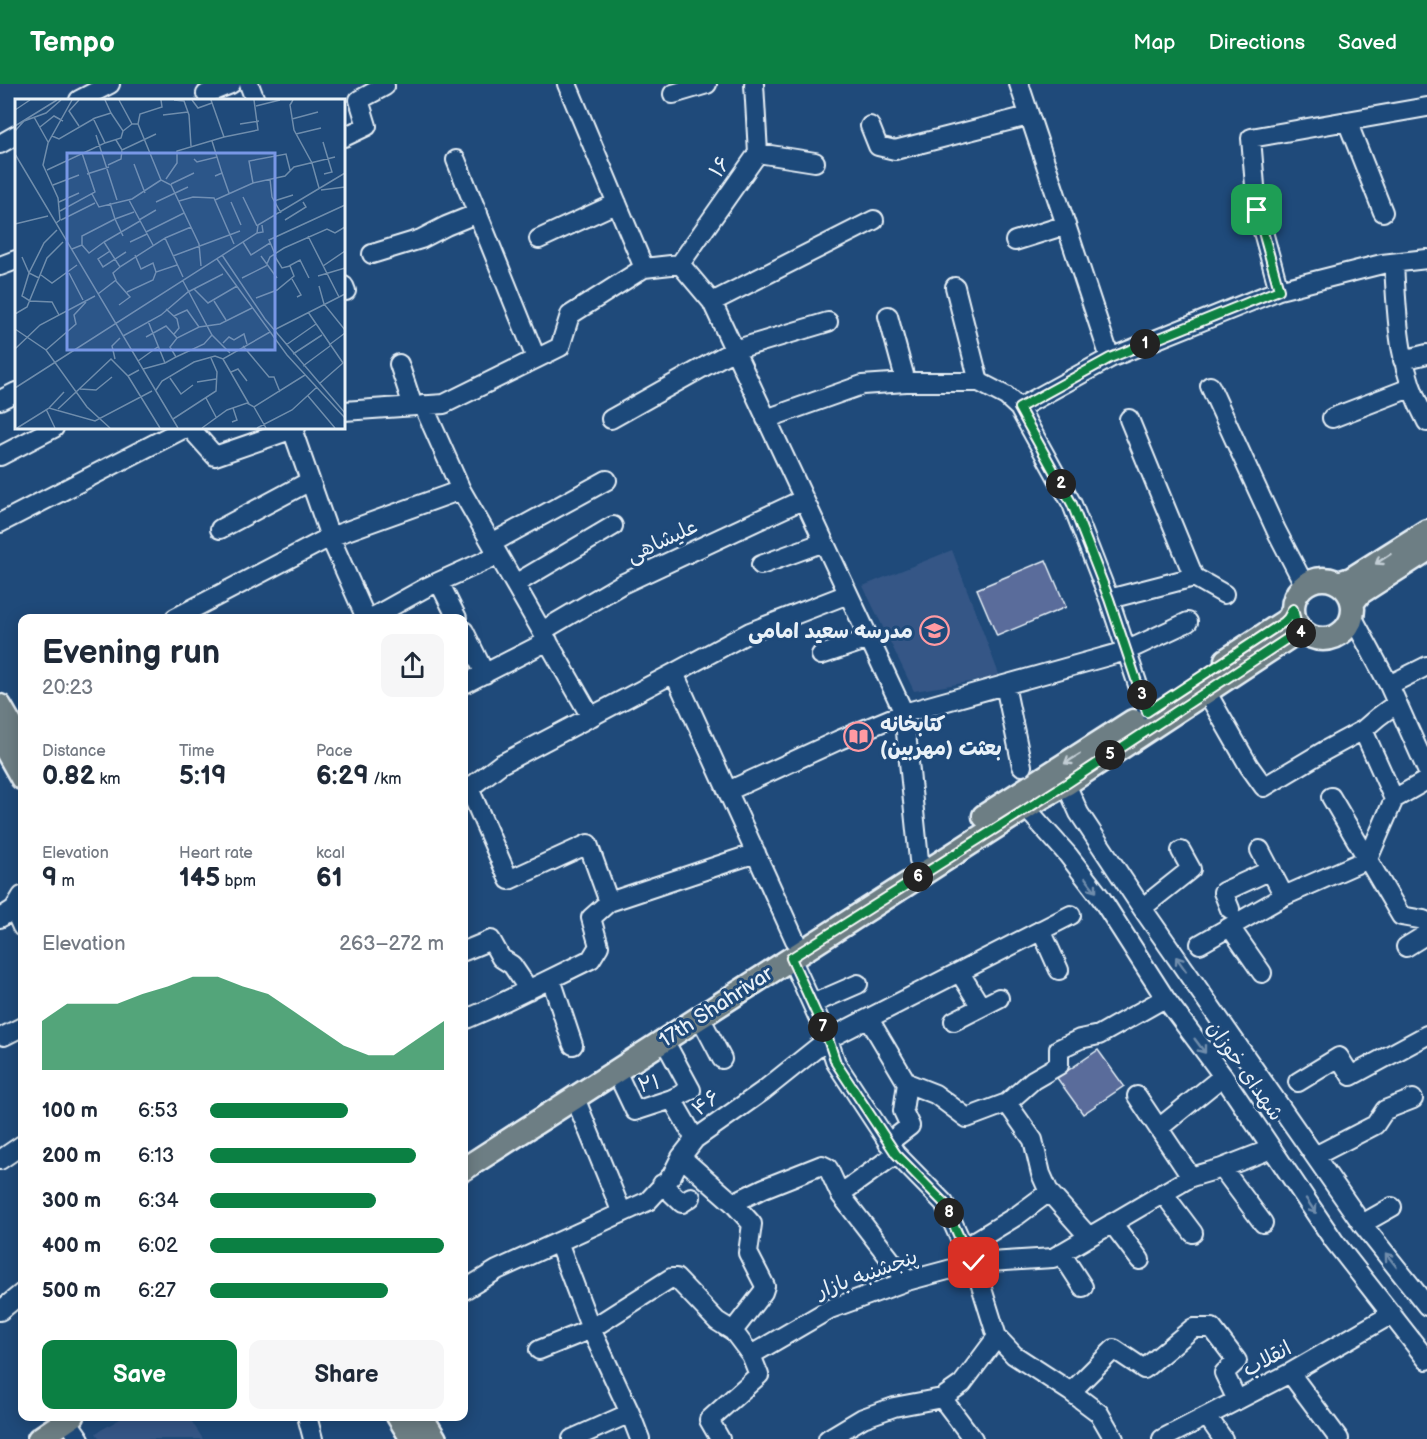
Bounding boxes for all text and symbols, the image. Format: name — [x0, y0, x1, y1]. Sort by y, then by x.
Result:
text: Tempo — [30, 26, 115, 59]
text: Map — [1133, 30, 1176, 55]
text: Directions — [1209, 30, 1305, 55]
text: Saved — [1338, 30, 1397, 55]
inset map — [15, 99, 345, 429]
street label: ۱۶ — [704, 151, 736, 183]
pin — [1231, 184, 1282, 235]
icon: arrive — [1240, 193, 1273, 226]
pin: 1 — [1130, 329, 1160, 359]
text: 1 — [1142, 334, 1148, 353]
pin: 2 — [1046, 469, 1076, 499]
text: 2 — [1056, 474, 1066, 493]
street label: علیشاهی — [622, 514, 702, 569]
one-way arrow — [1375, 552, 1392, 565]
school or university icon: مدرسه سعید امامی — [918, 615, 950, 647]
pin: 4 — [1286, 618, 1316, 648]
place label: مدرسه سعید امامی — [748, 619, 913, 644]
text: 4 — [1296, 623, 1306, 642]
text: Evening run — [42, 633, 220, 673]
button: share — [381, 634, 444, 697]
text: 20:23 — [42, 676, 93, 700]
pin: 3 — [1127, 680, 1157, 710]
text: 3 — [1137, 685, 1147, 704]
place label: کتابخانه بعثت (مهربین) — [880, 712, 1002, 761]
library icon: کتابخانه بعثت (مهربین) — [843, 720, 875, 752]
pin: 5 — [1095, 740, 1125, 770]
text: Distance — [42, 742, 106, 761]
text: Time — [179, 742, 214, 761]
text: Pace — [316, 742, 352, 761]
text: 5 — [1105, 745, 1115, 764]
one-way arrow — [1064, 753, 1081, 766]
text: 0.82 — [42, 761, 95, 792]
text: 5:19 — [179, 761, 226, 792]
text: 6:29 — [316, 761, 369, 792]
text: km — [95, 770, 121, 789]
text: /km — [369, 770, 401, 789]
text: Elevation — [42, 844, 109, 863]
text: Heart rate — [179, 844, 253, 863]
text: kcal — [316, 844, 345, 863]
pin: 6 — [903, 862, 933, 892]
text: 9 — [42, 863, 57, 894]
text: 145 — [179, 863, 220, 894]
text: 61 — [316, 863, 343, 894]
text: 6 — [913, 867, 923, 886]
text: m — [57, 872, 75, 891]
text: bpm — [220, 872, 256, 891]
one-way arrow — [1084, 876, 1097, 892]
text: Elevation — [42, 932, 125, 956]
text: 263–272 m — [339, 932, 444, 956]
one-way arrow — [1175, 956, 1187, 973]
street label: 17th Shahrivar — [654, 961, 778, 1053]
pin: 7 — [808, 1012, 838, 1042]
street label: شهدای خوزان — [1201, 1016, 1289, 1126]
text: 7 — [819, 1017, 827, 1036]
one-way arrow — [1194, 1037, 1207, 1053]
street label: ۲۱ — [636, 1069, 662, 1099]
street label: ۴۶ — [687, 1085, 725, 1121]
text: 100 m — [42, 1099, 98, 1123]
text: 6:53 — [138, 1099, 178, 1123]
text: 200 m — [42, 1144, 101, 1168]
text: 6:13 — [138, 1144, 174, 1168]
text: 300 m — [42, 1189, 101, 1213]
text: 6:34 — [138, 1189, 179, 1213]
pin: 8 — [934, 1198, 964, 1228]
one-way arrow — [1305, 1198, 1317, 1214]
text: 8 — [944, 1203, 954, 1222]
text: 400 m — [42, 1234, 101, 1258]
text: 6:02 — [138, 1234, 178, 1258]
pin — [948, 1237, 999, 1288]
street label: پنجشنبه بازار — [811, 1244, 921, 1305]
icon: check — [957, 1246, 990, 1279]
one-way arrow — [1384, 1253, 1397, 1269]
text: 500 m — [42, 1279, 101, 1303]
text: 6:27 — [138, 1279, 176, 1303]
street label: انقلاب — [1238, 1336, 1296, 1382]
button: Save — [42, 1340, 237, 1409]
button: Share — [249, 1340, 444, 1409]

